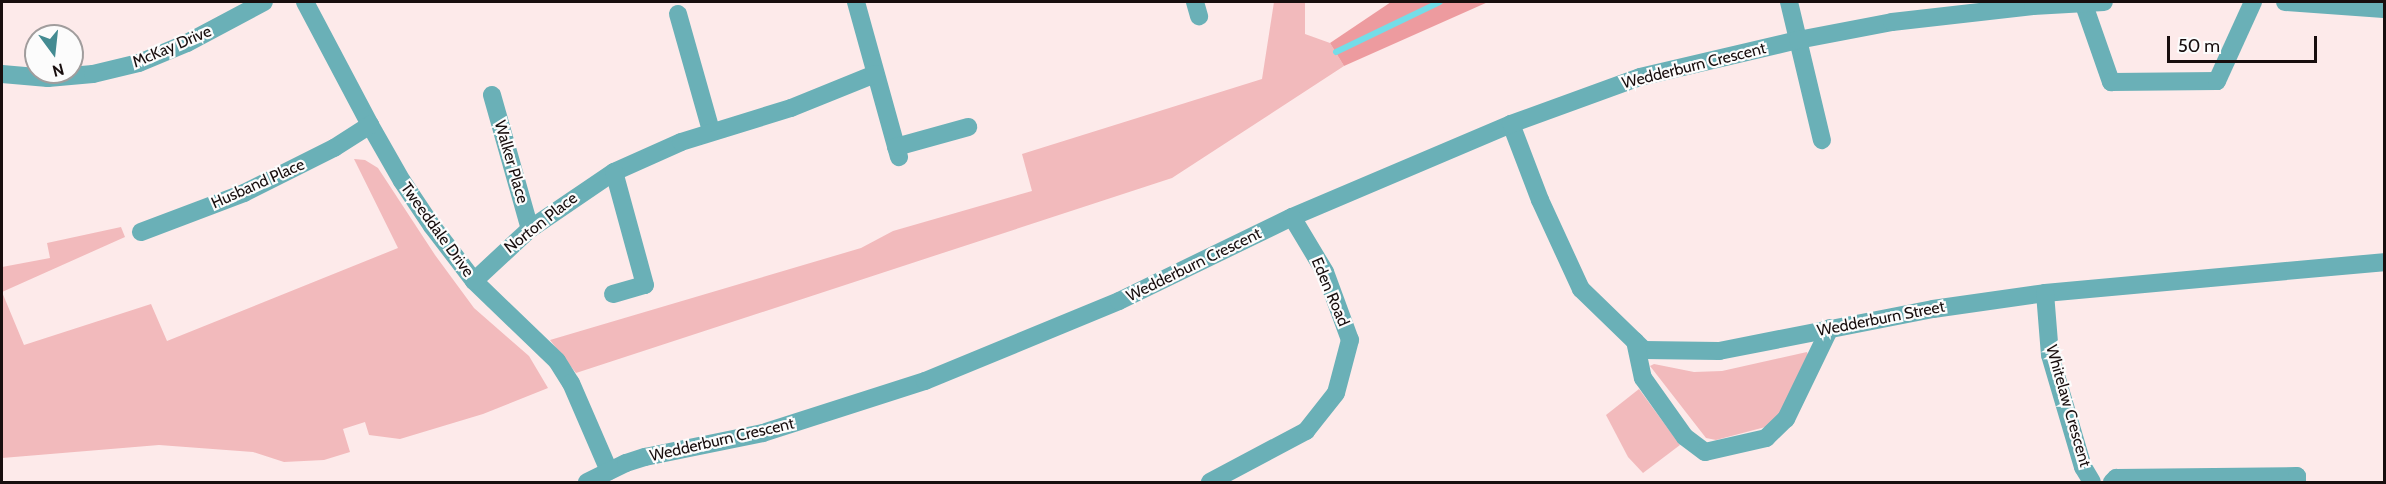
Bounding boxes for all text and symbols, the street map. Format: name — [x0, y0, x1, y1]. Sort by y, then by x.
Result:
street label: McKay Drive — [130, 22, 214, 72]
north arrow — [24, 24, 84, 84]
scale bar — [2170, 24, 2320, 62]
text: 50 m — [2178, 35, 2220, 57]
street label: Wedderburn Crescent — [1620, 39, 1768, 93]
text: N — [50, 59, 66, 81]
street label: Walker Place — [490, 118, 532, 206]
street label: Husband Place — [208, 155, 308, 213]
street label: Tweeddale Drive — [396, 179, 478, 281]
street label: Norton Place — [501, 189, 581, 257]
street label: Wedderburn Crescent — [1123, 224, 1265, 306]
street label: Eden Road — [1307, 255, 1353, 329]
street label: Wedderburn Street — [1816, 297, 1946, 341]
street label: Whitelaw Crescent — [2041, 343, 2095, 469]
street label: Wedderburn Crescent — [648, 414, 796, 466]

